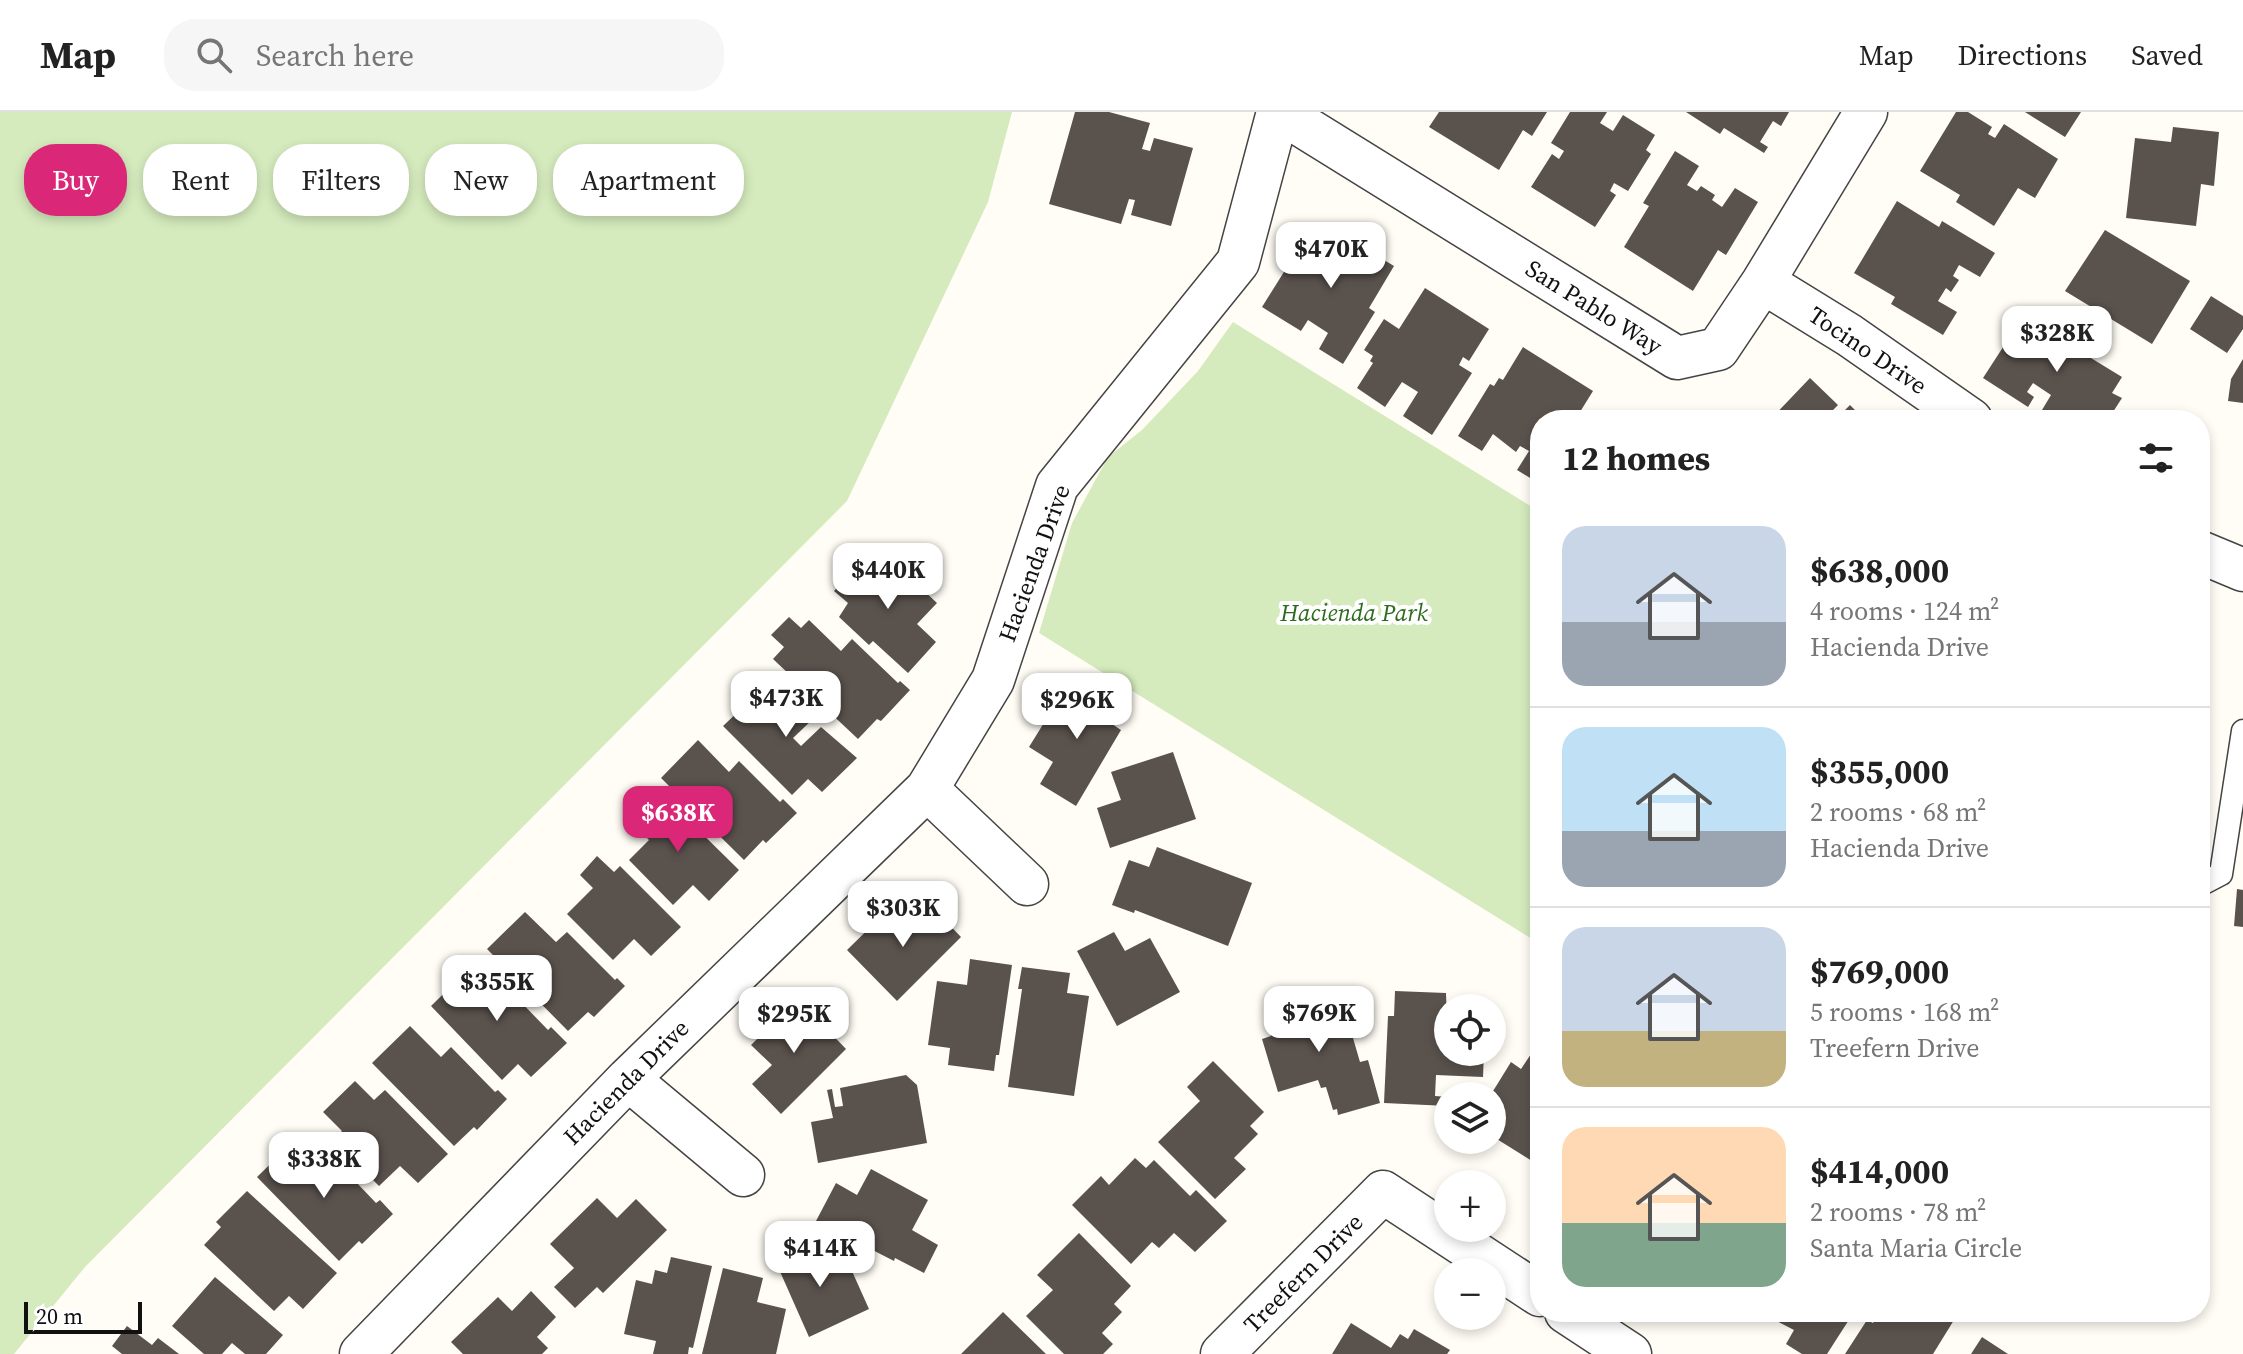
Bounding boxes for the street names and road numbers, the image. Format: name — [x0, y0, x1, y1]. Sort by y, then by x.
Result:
street label: San Pablo Way — [1519, 252, 1669, 363]
street label: Tocino Drive — [1802, 298, 1934, 402]
street label: Hacienda Drive — [990, 480, 1078, 646]
street label: Hacienda Drive — [556, 1012, 696, 1152]
street label: Treefern Drive — [1236, 1206, 1370, 1340]

